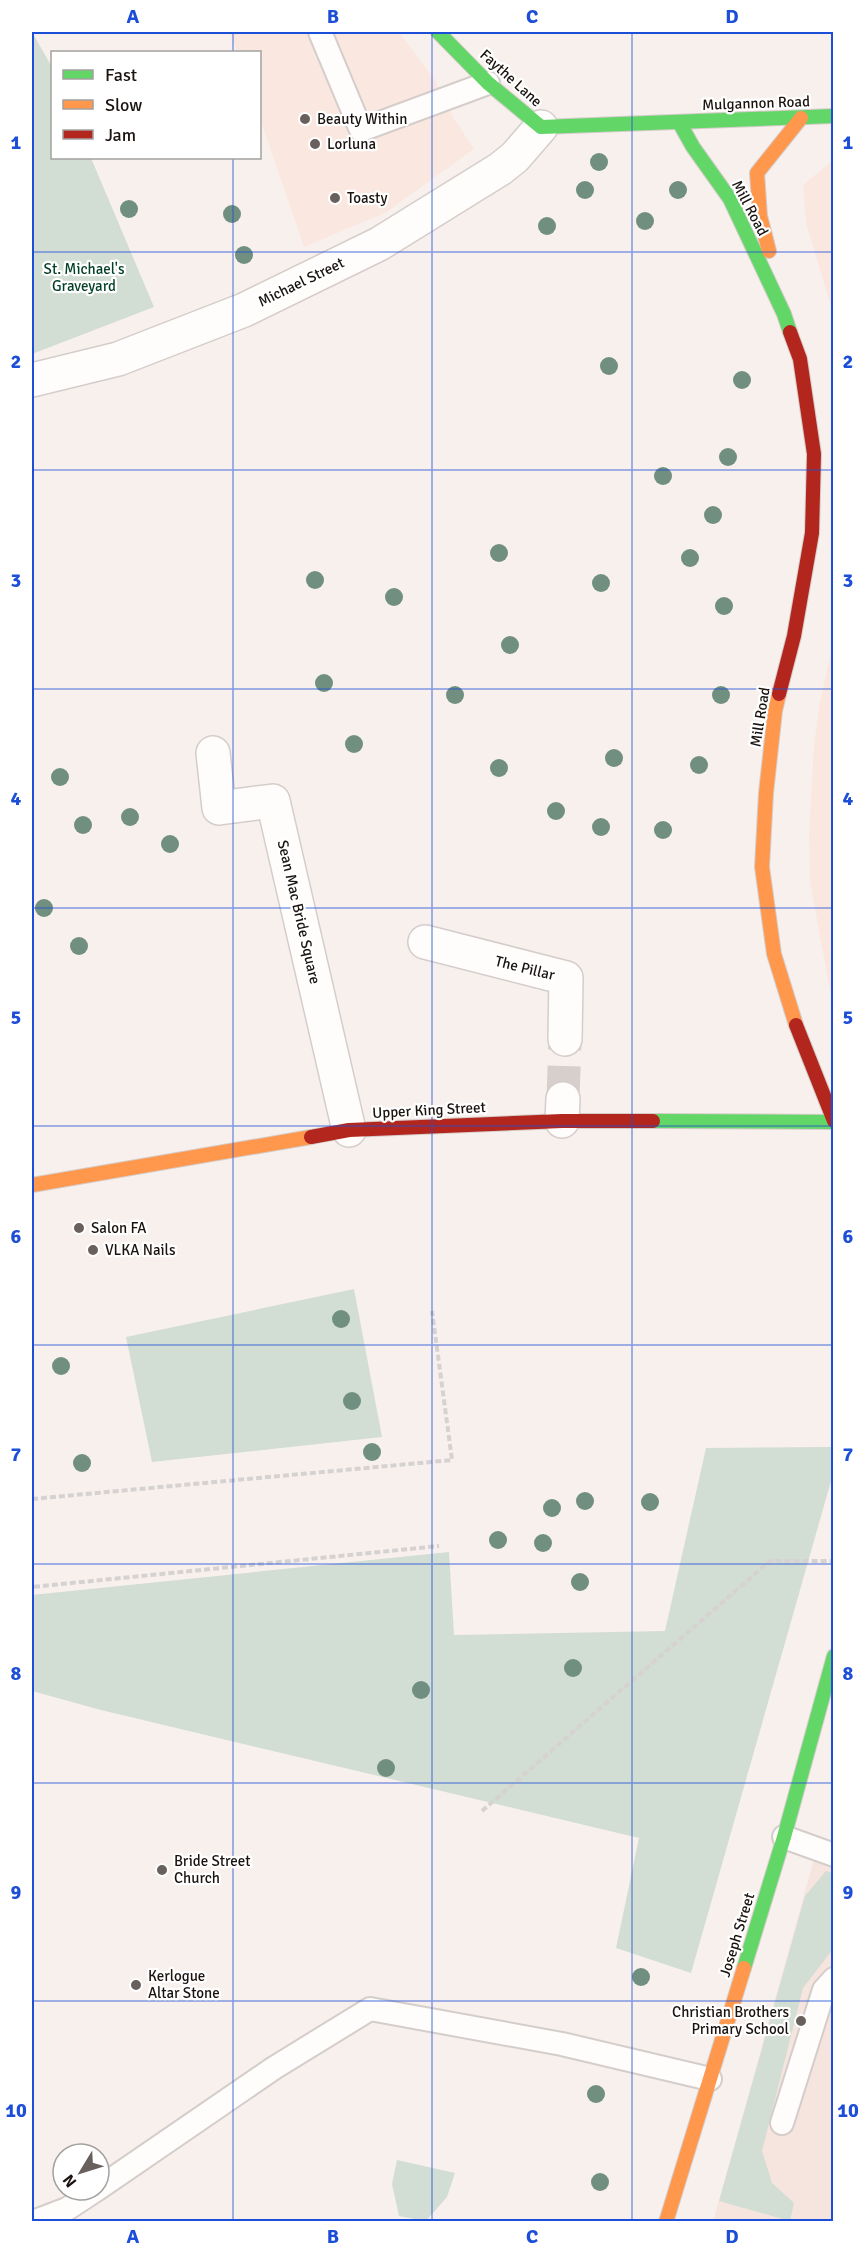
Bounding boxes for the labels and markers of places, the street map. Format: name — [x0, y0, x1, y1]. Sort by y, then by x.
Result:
place label: Beauty Within — [317, 110, 407, 128]
marker: Beauty Within — [298, 112, 312, 126]
place label: Lorluna — [327, 135, 376, 153]
marker: Lorluna — [308, 137, 322, 151]
place label: Toasty — [347, 189, 387, 207]
marker: Toasty — [328, 191, 342, 205]
place label: Salon FA — [91, 1219, 147, 1237]
marker: Salon FA — [72, 1221, 86, 1235]
place label: VLKA Nails — [105, 1241, 176, 1259]
marker: VLKA Nails — [86, 1243, 100, 1257]
place label: Bride Street Church — [174, 1852, 251, 1887]
marker: Bride Street Church — [155, 1863, 169, 1877]
place label: Kerlogue Altar Stone — [148, 1967, 220, 2002]
marker: Kerlogue Altar Stone — [129, 1978, 143, 1992]
place label: Christian Brothers Primary School — [672, 2003, 789, 2038]
marker: Christian Brothers Primary School — [794, 2014, 808, 2028]

